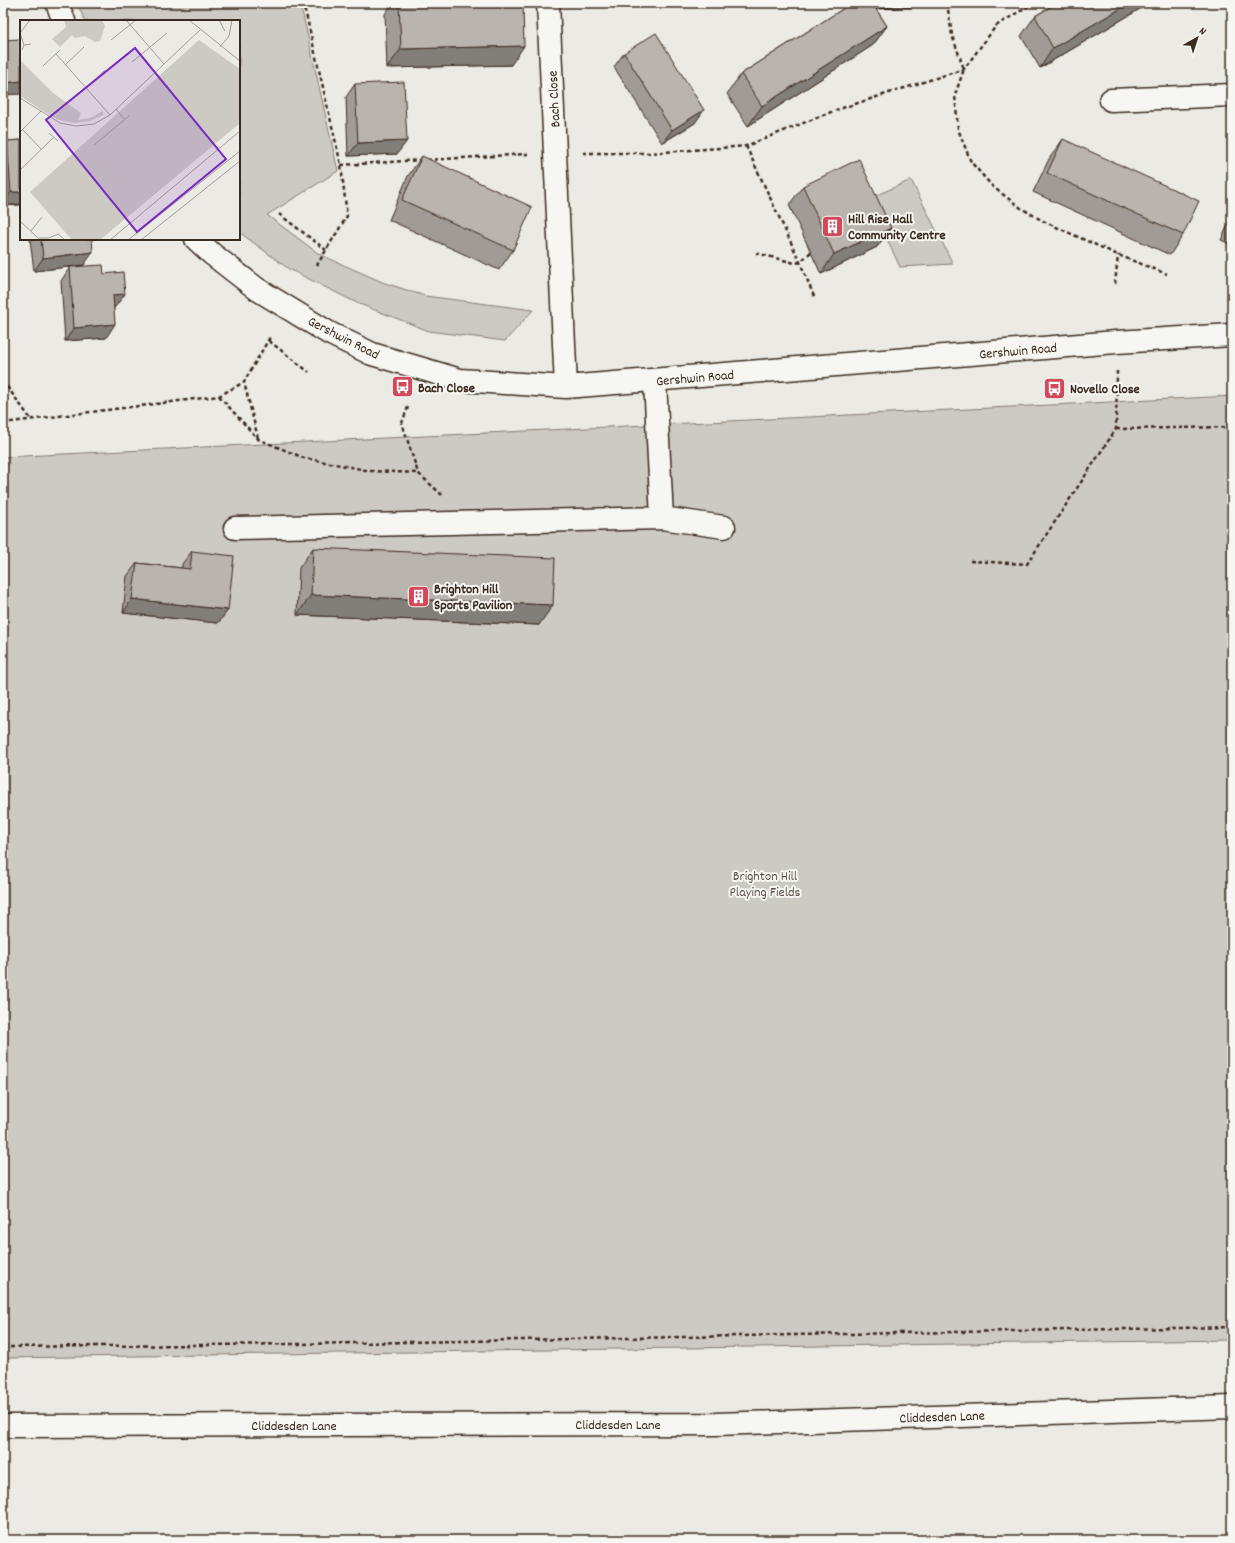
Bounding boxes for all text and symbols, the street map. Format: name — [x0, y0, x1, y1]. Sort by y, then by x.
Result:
north arrow — [1177, 18, 1217, 58]
inset map — [20, 20, 240, 240]
text: N — [1195, 24, 1210, 40]
street label: Bach Close — [544, 70, 566, 128]
place label: Hill Rise Hall Community Centre — [848, 210, 946, 246]
building icon: Hill Rise Hall Community Centre — [820, 213, 846, 239]
street label: Gershwin Road — [304, 312, 382, 365]
street label: Gershwin Road — [978, 339, 1058, 365]
street label: Gershwin Road — [655, 366, 735, 392]
bus stop icon: Bach Close — [389, 374, 415, 400]
bus stop icon: Novello Close — [1042, 375, 1068, 401]
place label: Bach Close — [418, 379, 475, 399]
place label: Novello Close — [1070, 380, 1140, 400]
place label: Brighton Hill Sports Pavilion — [434, 580, 513, 616]
building icon: Brighton Hill Sports Pavilion — [406, 583, 432, 609]
park label: Brighton Hill Playing Fields — [729, 867, 801, 903]
street label: Cliddesden Lane — [899, 1407, 985, 1429]
street label: Cliddesden Lane — [575, 1416, 661, 1436]
street label: Cliddesden Lane — [251, 1417, 337, 1437]

